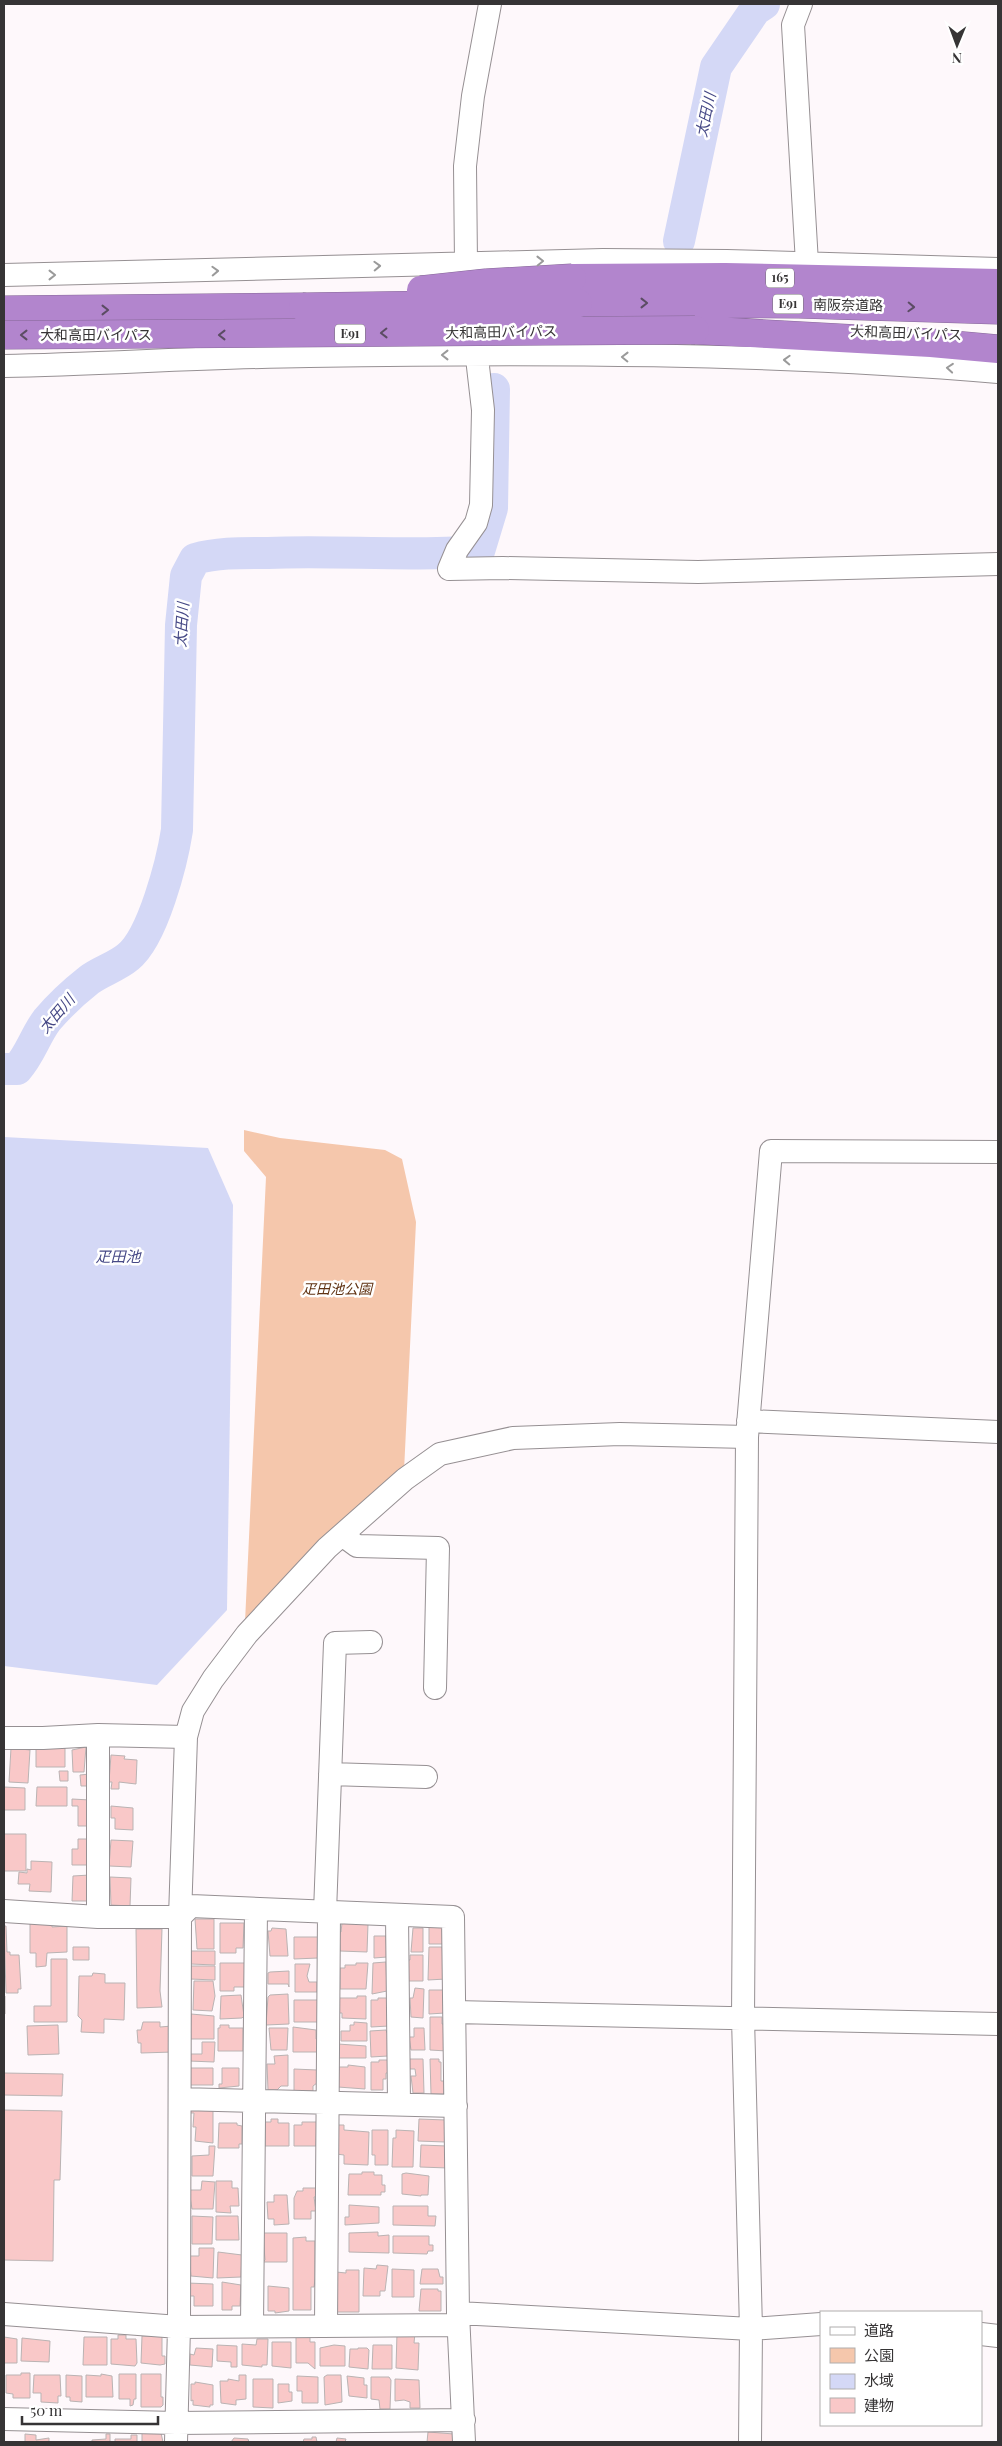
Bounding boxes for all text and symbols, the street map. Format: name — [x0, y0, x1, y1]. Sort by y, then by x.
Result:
north arrow — [932, 20, 982, 70]
text: N — [952, 49, 962, 68]
water label: 太田川 — [691, 89, 720, 139]
one-way arrow — [536, 256, 544, 266]
one-way arrow — [374, 260, 382, 271]
one-way arrow — [211, 265, 219, 276]
road number: 165 — [766, 268, 794, 288]
one-way arrow — [49, 269, 57, 280]
road number: E91 — [773, 294, 803, 314]
street label: 南阪奈道路 — [813, 294, 883, 315]
one-way arrow — [640, 298, 648, 308]
one-way arrow — [908, 301, 916, 312]
one-way arrow — [102, 305, 109, 315]
street label: 大和高田バイパス — [445, 321, 557, 342]
street label: 大和高田バイパス — [850, 321, 962, 344]
road number: E91 — [335, 324, 365, 344]
street label: 大和高田バイパス — [40, 325, 152, 344]
one-way arrow — [380, 328, 388, 338]
one-way arrow — [20, 330, 28, 340]
one-way arrow — [217, 330, 225, 340]
one-way arrow — [441, 350, 448, 360]
one-way arrow — [621, 351, 629, 362]
one-way arrow — [783, 355, 791, 365]
one-way arrow — [945, 363, 953, 374]
water label: 太田川 — [169, 600, 193, 648]
water label: 太田川 — [34, 988, 80, 1037]
water label: 疋田池 — [95, 1246, 142, 1266]
park label: 疋田池公園 — [302, 1279, 374, 1298]
legend — [820, 2311, 982, 2426]
text: 道路 — [864, 2320, 894, 2340]
text: 公園 — [864, 2345, 894, 2365]
text: 水域 — [864, 2370, 894, 2390]
scale bar — [22, 2394, 159, 2426]
text: 建物 — [864, 2395, 894, 2415]
text: 50 m — [30, 2400, 63, 2420]

